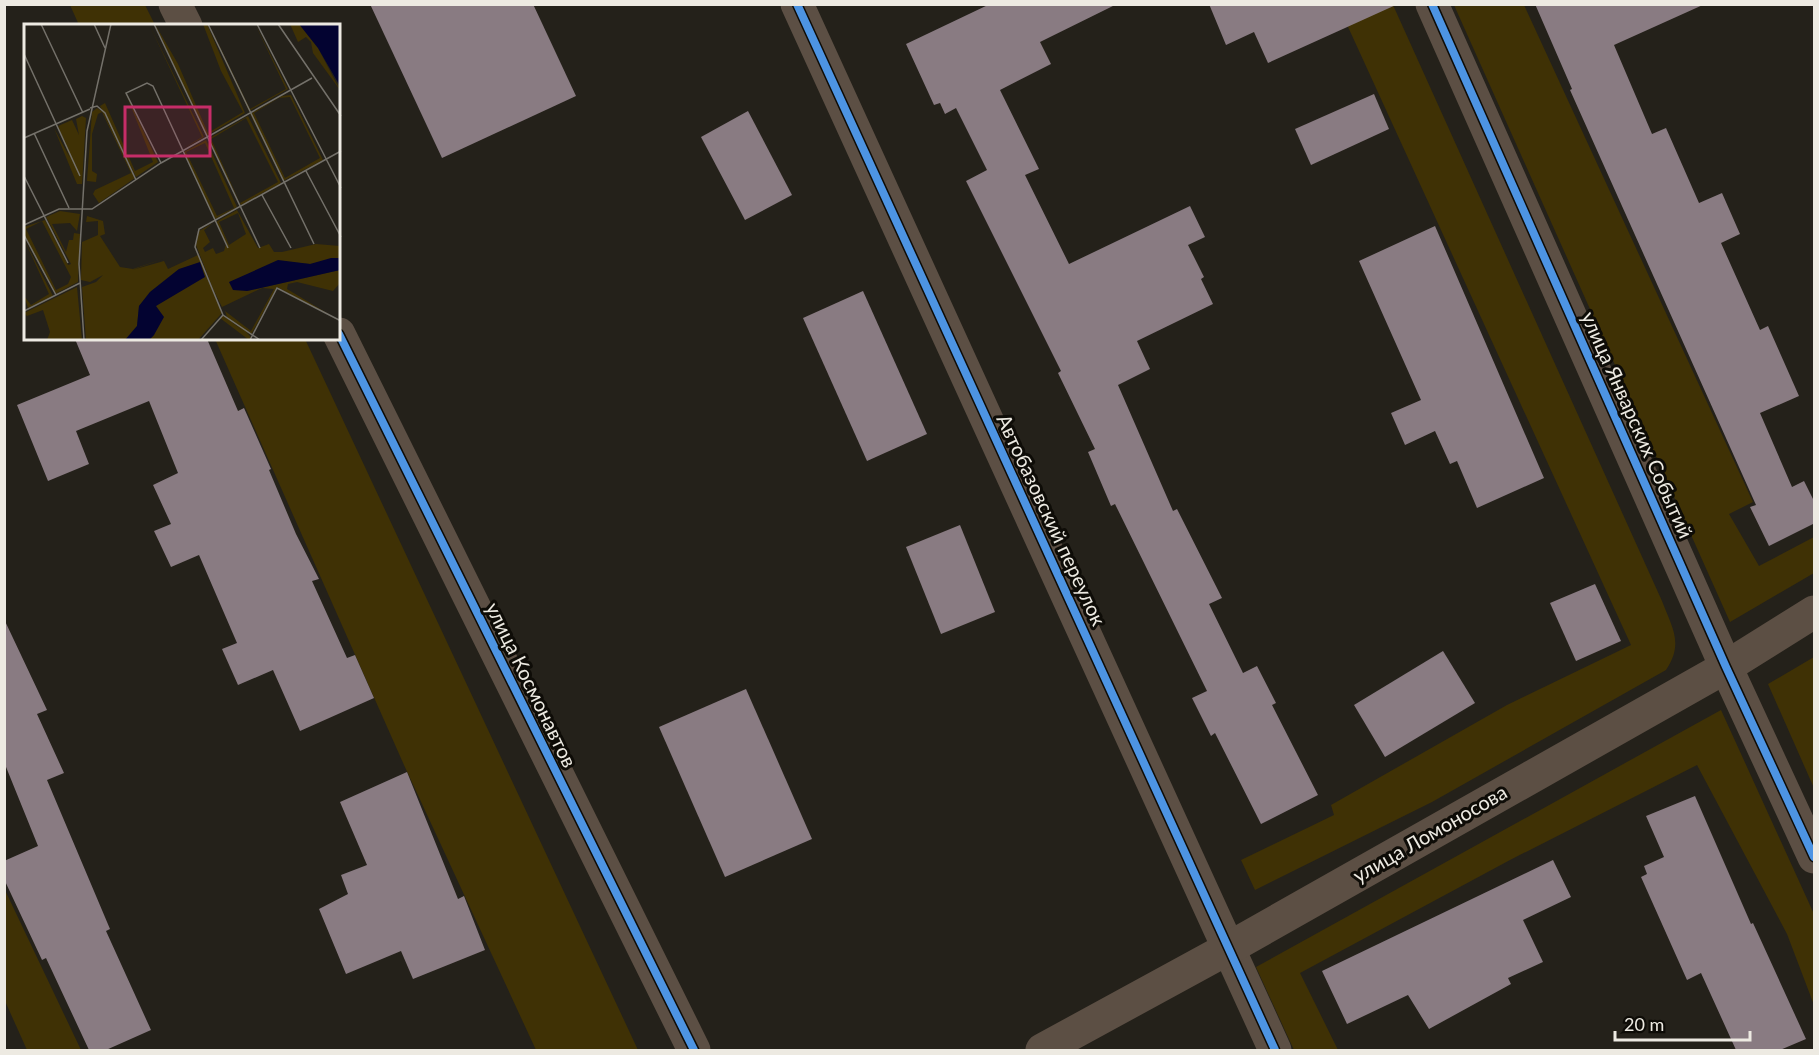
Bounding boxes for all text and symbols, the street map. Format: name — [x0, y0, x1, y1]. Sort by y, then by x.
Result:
inset map — [24, 24, 340, 340]
street label: улица Январских Событий — [1577, 308, 1699, 542]
street label: Автобазовский переулок — [992, 410, 1112, 630]
street label: улица Космонавтов — [482, 598, 582, 771]
street label: улица Ломоносова — [1348, 779, 1511, 887]
scale bar — [1615, 1004, 1750, 1042]
text: 20 m — [1624, 1013, 1664, 1035]

